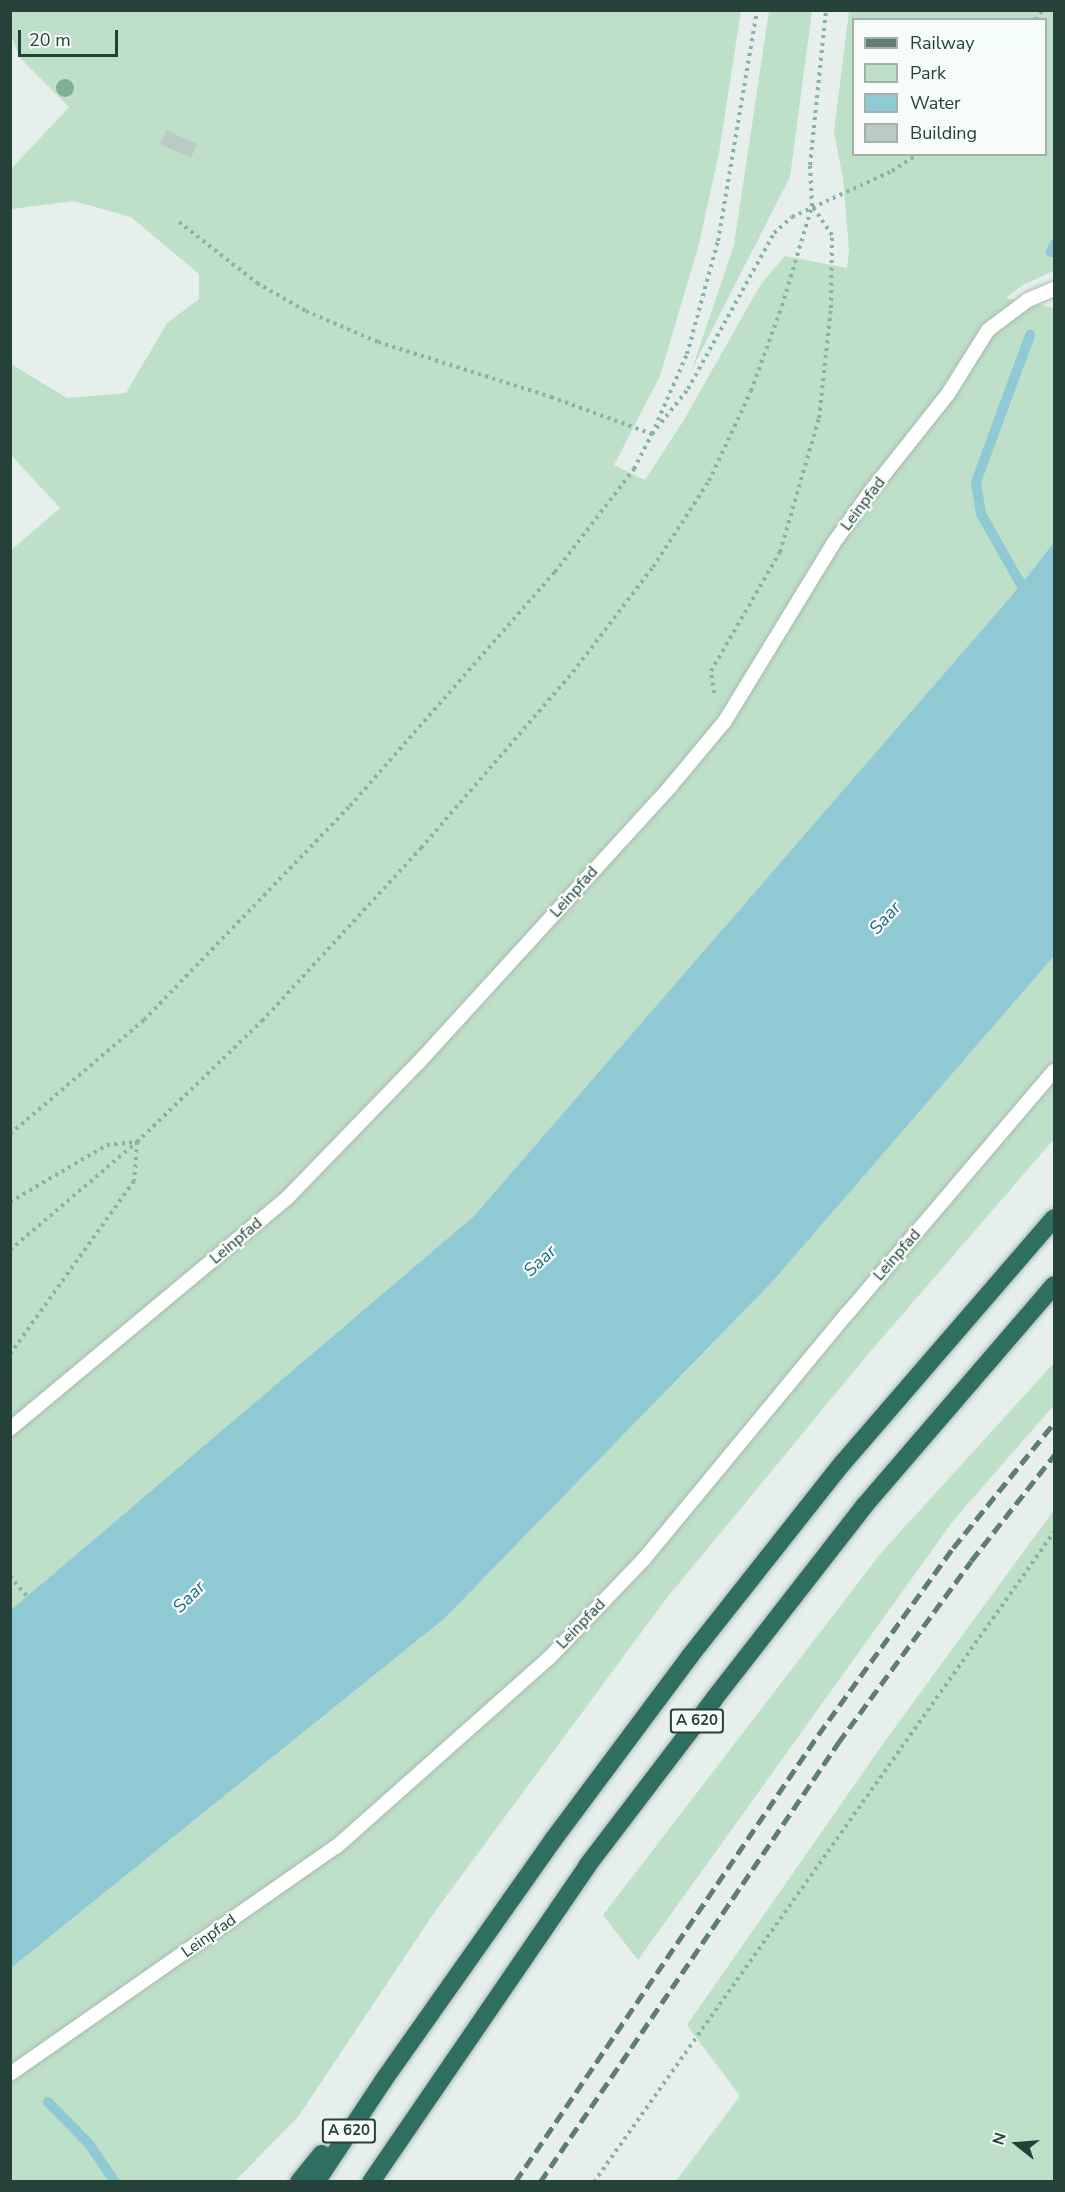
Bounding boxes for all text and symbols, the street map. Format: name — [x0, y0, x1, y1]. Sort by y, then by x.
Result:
scale bar — [21, 18, 122, 56]
legend — [852, 18, 1047, 156]
text: 20 m — [29, 28, 71, 52]
text: Railway — [910, 31, 975, 55]
text: Park — [910, 61, 946, 85]
text: Water — [910, 91, 961, 115]
text: Building — [910, 121, 977, 145]
street label: Leinpfad — [837, 473, 889, 535]
street label: Leinpfad — [546, 862, 602, 922]
water label: Saar — [865, 897, 905, 939]
street label: Leinpfad — [206, 1214, 266, 1268]
street label: Leinpfad — [869, 1225, 925, 1285]
water label: Saar — [519, 1241, 561, 1281]
water label: Saar — [168, 1576, 210, 1618]
street label: Leinpfad — [552, 1595, 610, 1653]
road number: A 620 — [668, 1709, 726, 1733]
street label: Leinpfad — [178, 1910, 240, 1962]
north arrow — [987, 2114, 1047, 2174]
road number: A 620 — [320, 2119, 378, 2143]
text: N — [988, 2130, 1012, 2148]

